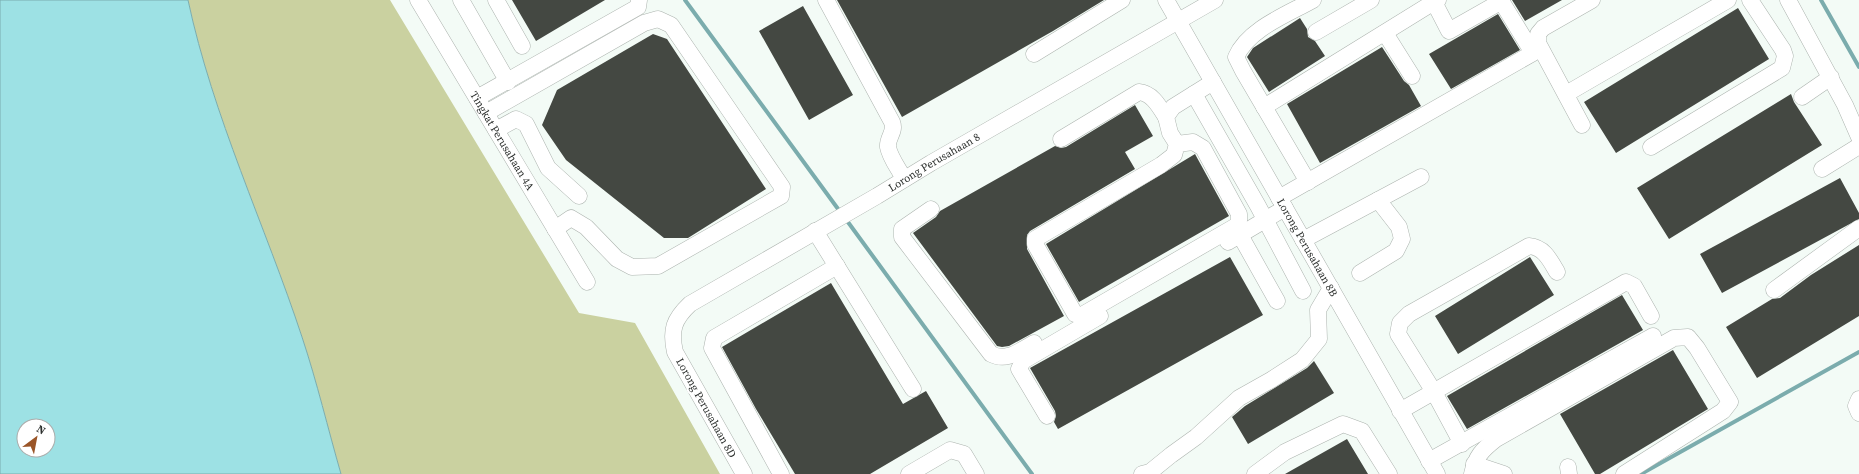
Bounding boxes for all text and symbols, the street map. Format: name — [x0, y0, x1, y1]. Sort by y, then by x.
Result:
street label: Tingkat Perusahaan 4A — [467, 88, 538, 194]
street label: Lorong Perusahaan 8 — [885, 129, 983, 195]
street label: Lorong Perusahaan 8B — [1273, 196, 1342, 299]
street label: Lorong Perusahaan 8D — [672, 356, 740, 461]
north arrow — [16, 418, 56, 458]
text: N — [34, 421, 48, 438]

